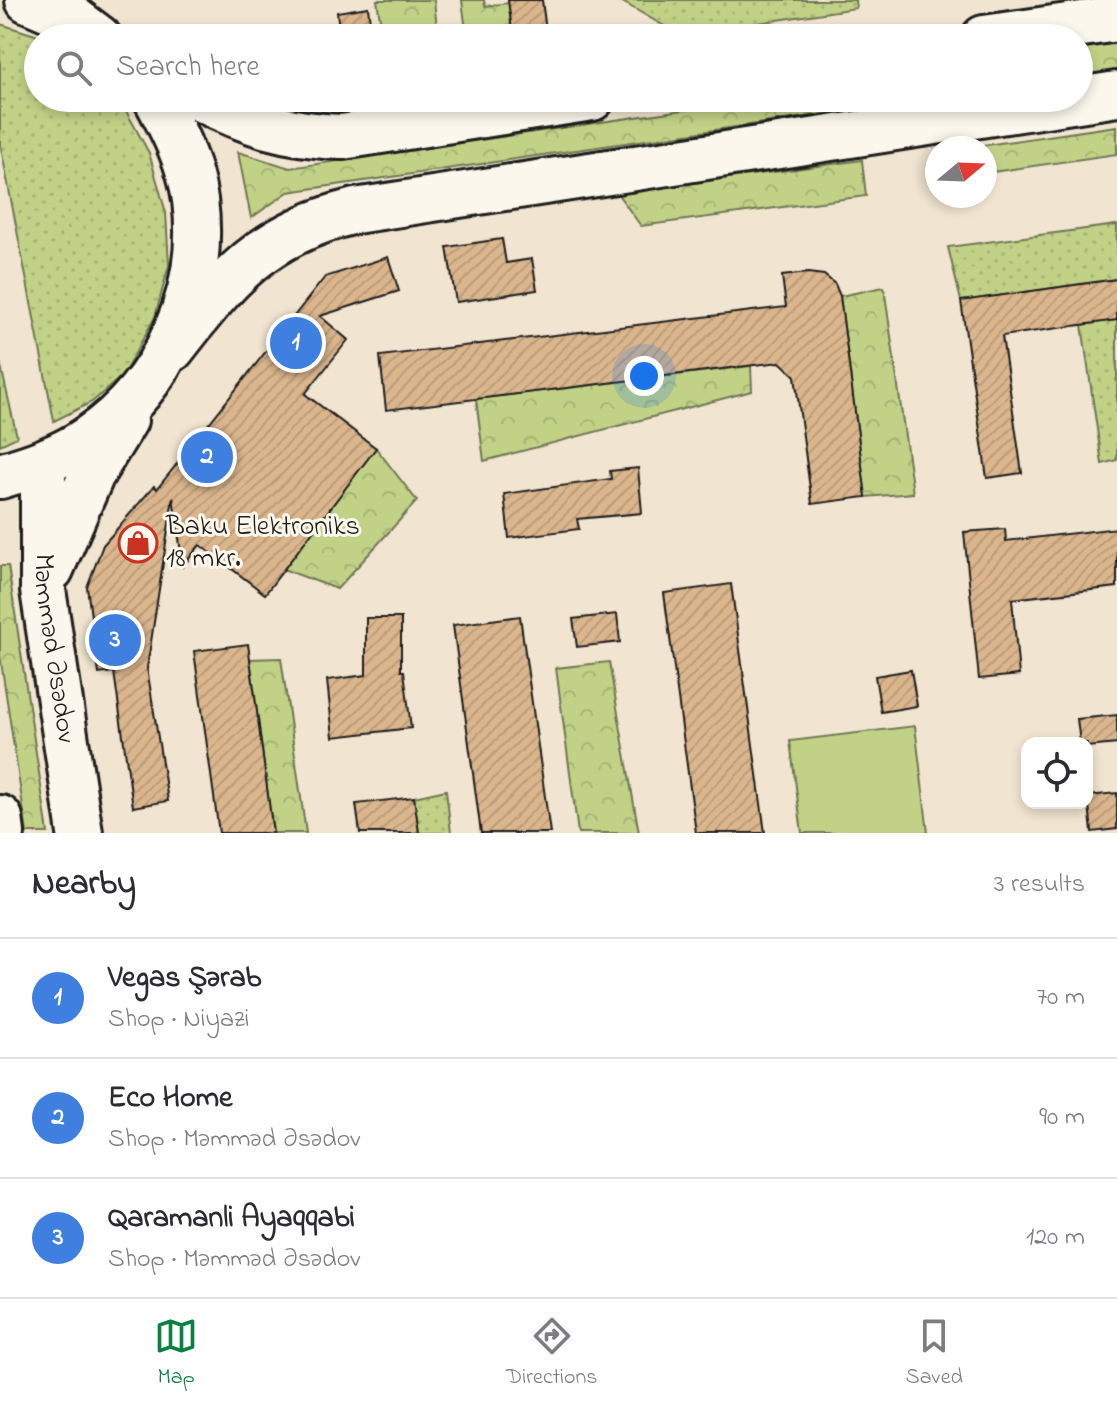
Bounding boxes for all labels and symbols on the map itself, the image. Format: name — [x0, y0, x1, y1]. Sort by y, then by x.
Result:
north arrow — [925, 136, 997, 208]
pin: 1 — [270, 313, 322, 373]
your location — [624, 356, 664, 396]
pin: 2 — [181, 427, 233, 487]
place label: Baku Elektroniks 18 mkr. — [165, 507, 360, 580]
shop icon: Baku Elektroniks 18 mkr. — [117, 522, 159, 564]
street label: Məmməd Əsədov — [22, 554, 87, 746]
pin: 3 — [89, 610, 141, 670]

